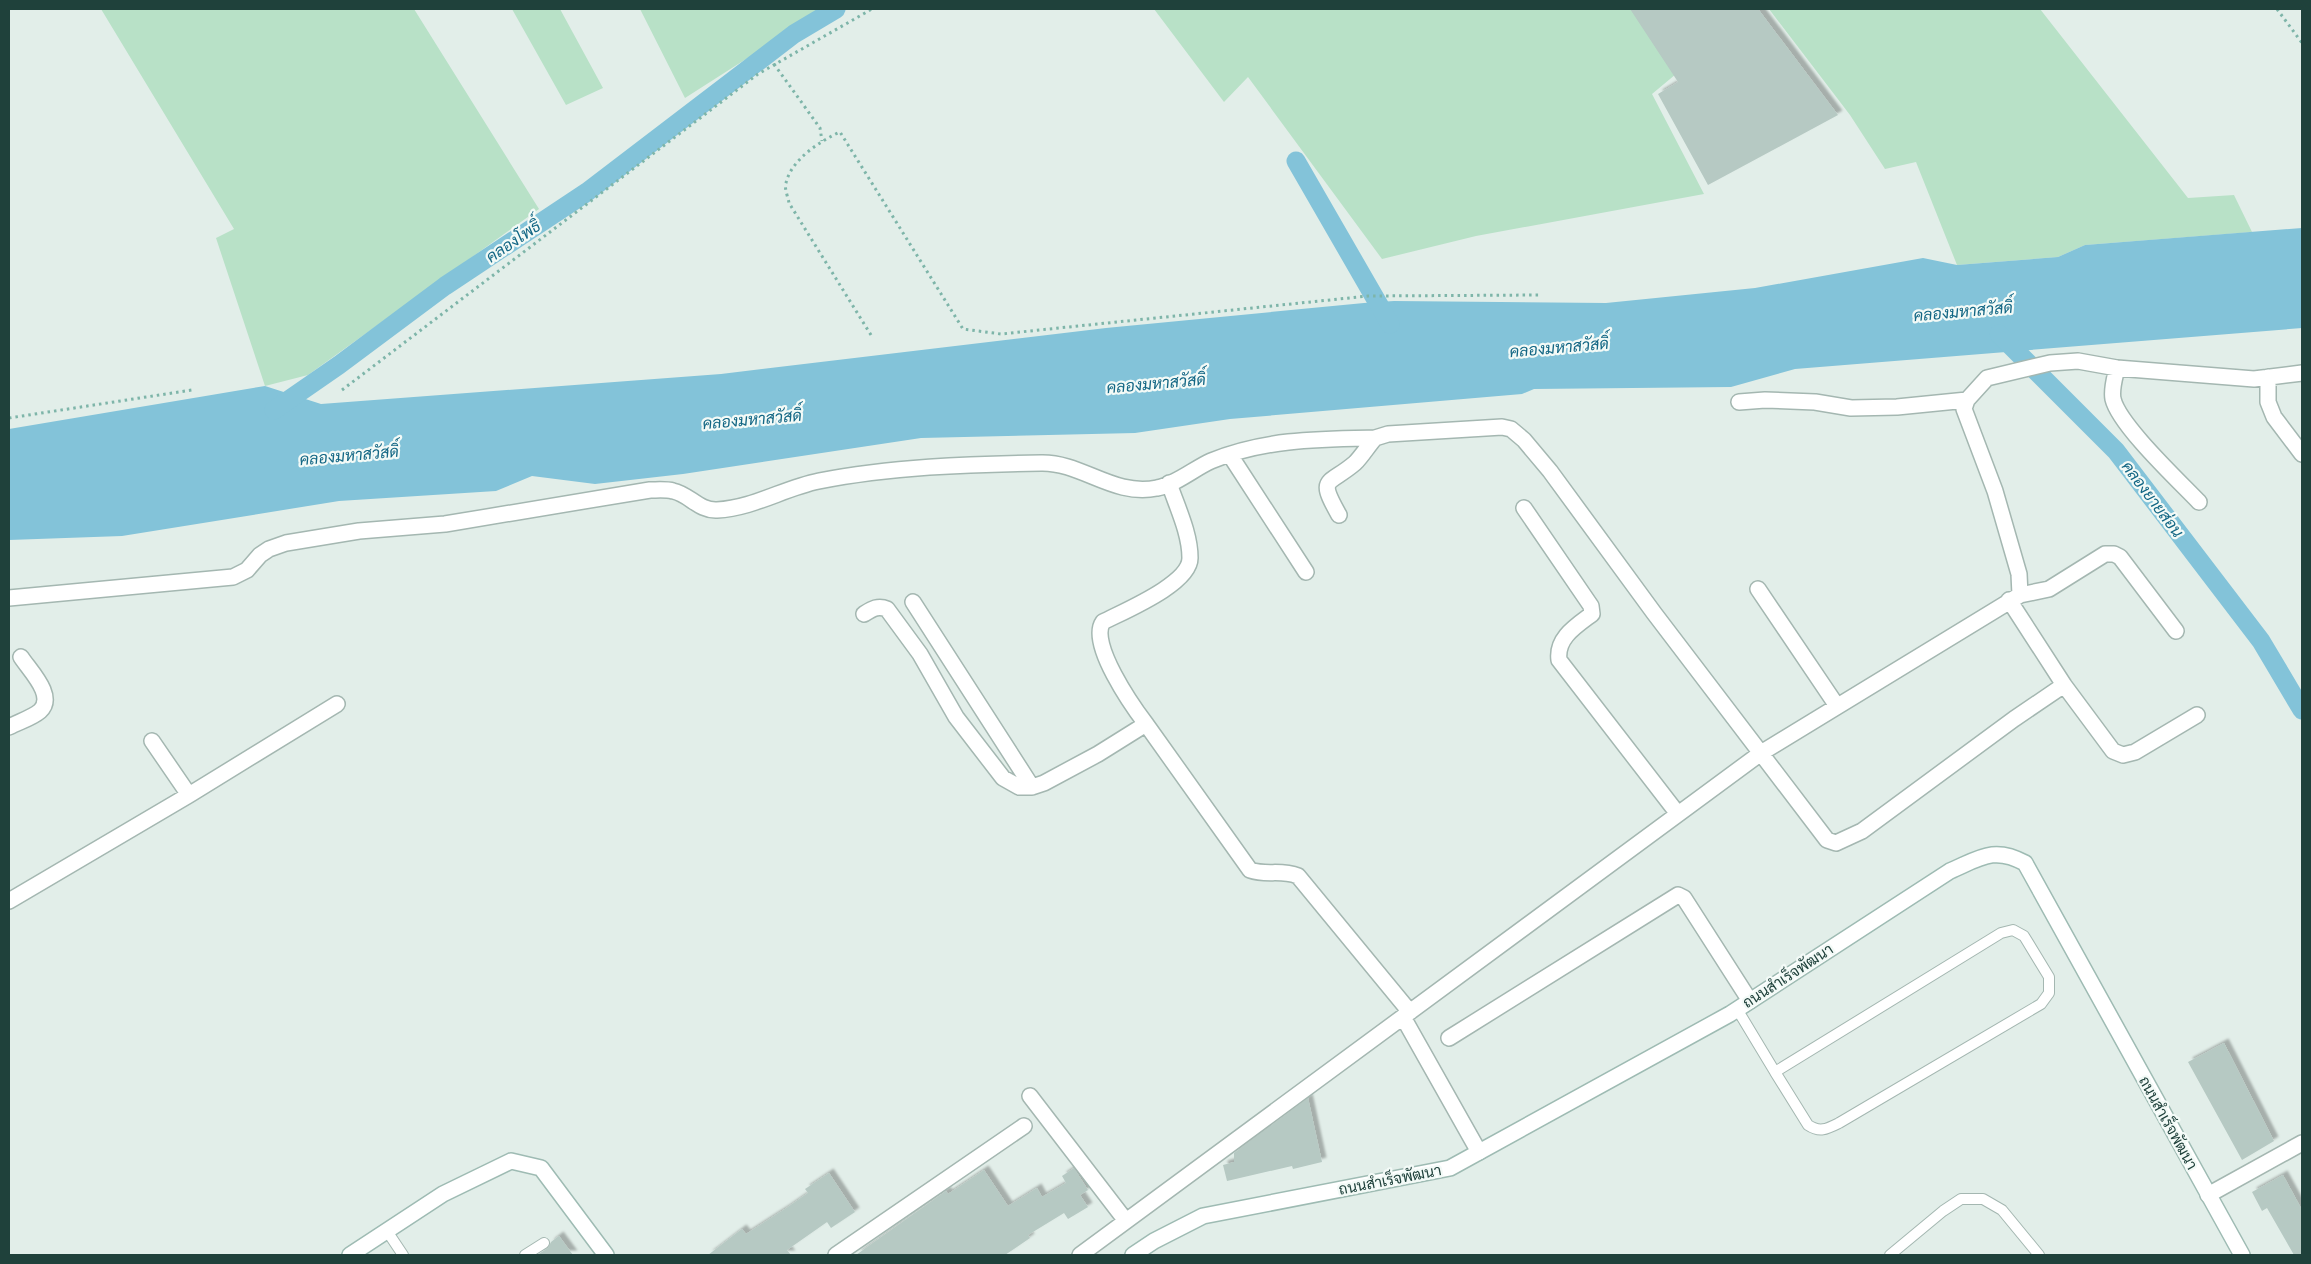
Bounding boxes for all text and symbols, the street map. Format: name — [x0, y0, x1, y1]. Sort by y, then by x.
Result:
water label: คลองโพธิ์ — [479, 210, 546, 266]
water label: คลองมหาสวัสดิ์ — [1912, 292, 2016, 324]
water label: คลองมหาสวัสดิ์ — [1508, 328, 1612, 360]
water label: คลองมหาสวัสดิ์ — [1105, 364, 1209, 396]
water label: คลองมหาสวัสดิ์ — [701, 400, 805, 432]
water label: คลองมหาสวัสดิ์ — [298, 436, 402, 468]
water label: คลองยายส่อน — [2119, 457, 2188, 541]
street label: ถนนสำเร็จพัฒนา — [1738, 938, 1836, 1011]
street label: ถนนสำเร็จพัฒนา — [2136, 1072, 2203, 1172]
street label: ถนนสำเร็จพัฒนา — [1337, 1159, 1443, 1198]

